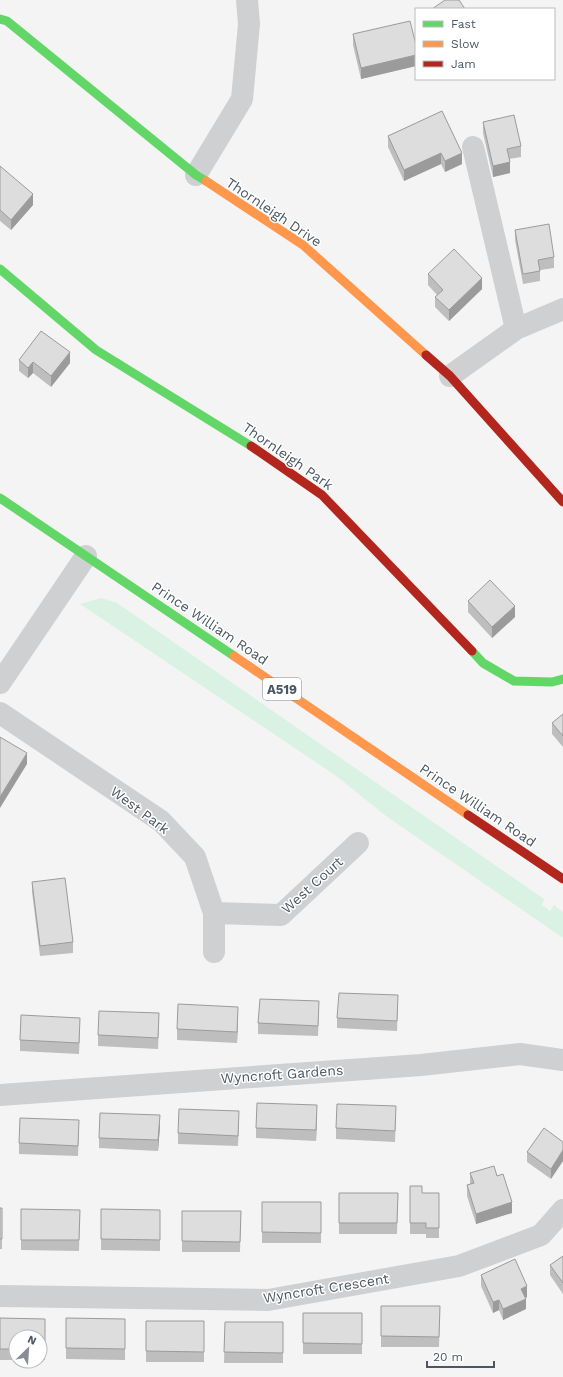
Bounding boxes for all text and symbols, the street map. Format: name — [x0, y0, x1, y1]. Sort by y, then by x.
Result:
legend — [415, 8, 555, 80]
text: Fast — [451, 17, 476, 31]
text: Slow — [451, 37, 479, 51]
text: Jam — [451, 57, 476, 71]
street label: Thornleigh Drive — [223, 174, 325, 250]
street label: Thornleigh Park — [240, 419, 336, 493]
street label: Prince William Road — [149, 578, 271, 668]
road number: A519 — [263, 678, 301, 700]
street label: Prince William Road — [417, 760, 539, 850]
street label: West Park — [108, 783, 172, 837]
street label: West Court — [278, 853, 346, 917]
street label: Wyncroft Gardens — [220, 1062, 344, 1086]
street label: Wyncroft Crescent — [262, 1270, 390, 1306]
north arrow — [8, 1329, 48, 1369]
text: N — [26, 1333, 38, 1348]
scale bar — [427, 1343, 494, 1369]
text: 20 m — [433, 1350, 463, 1364]

